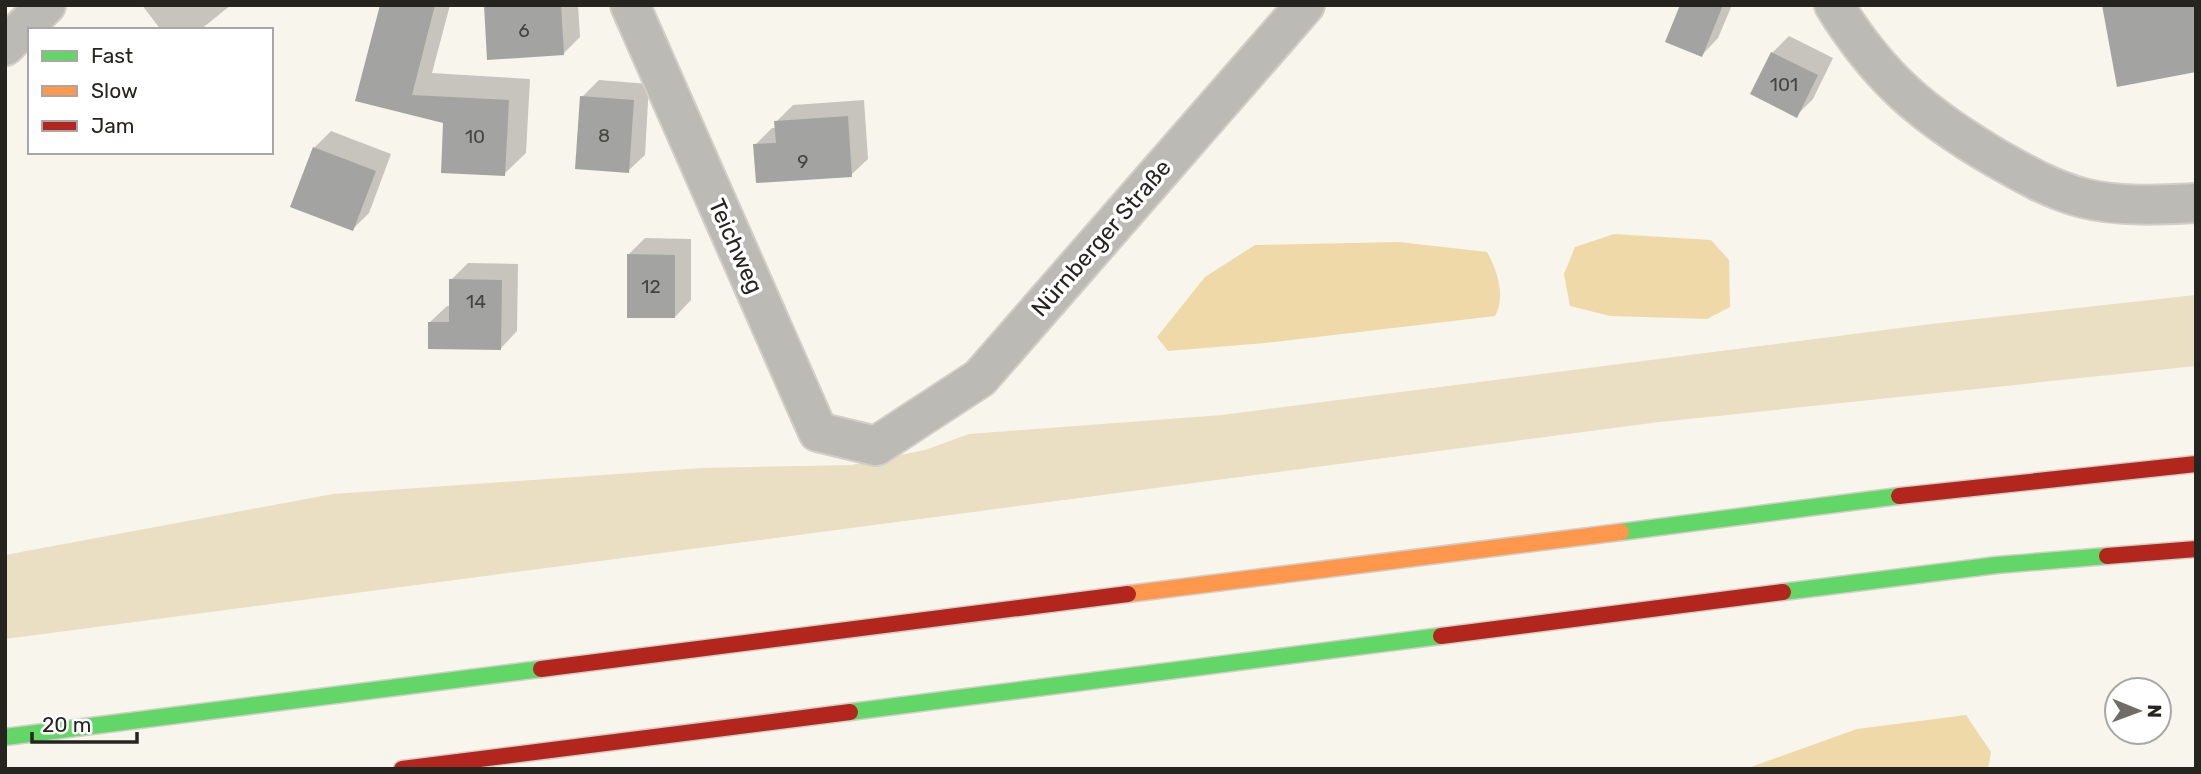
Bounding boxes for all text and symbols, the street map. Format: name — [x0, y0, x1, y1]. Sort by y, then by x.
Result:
house number: 6 — [518, 19, 530, 42]
legend — [28, 28, 273, 154]
text: Fast — [91, 43, 133, 68]
house number: 101 — [1770, 73, 1798, 96]
text: Slow — [91, 78, 138, 103]
text: Jam — [91, 113, 135, 138]
house number: 8 — [598, 124, 610, 147]
house number: 10 — [465, 125, 485, 148]
house number: 9 — [797, 150, 809, 173]
street label: Nürnberger Straße — [1025, 154, 1177, 322]
street label: Teichweg — [703, 194, 769, 298]
house number: 12 — [641, 275, 661, 298]
house number: 14 — [466, 290, 486, 313]
north arrow — [2103, 676, 2173, 746]
scale bar — [32, 700, 136, 744]
text: N — [2143, 704, 2166, 718]
text: 20 m — [42, 712, 91, 737]

